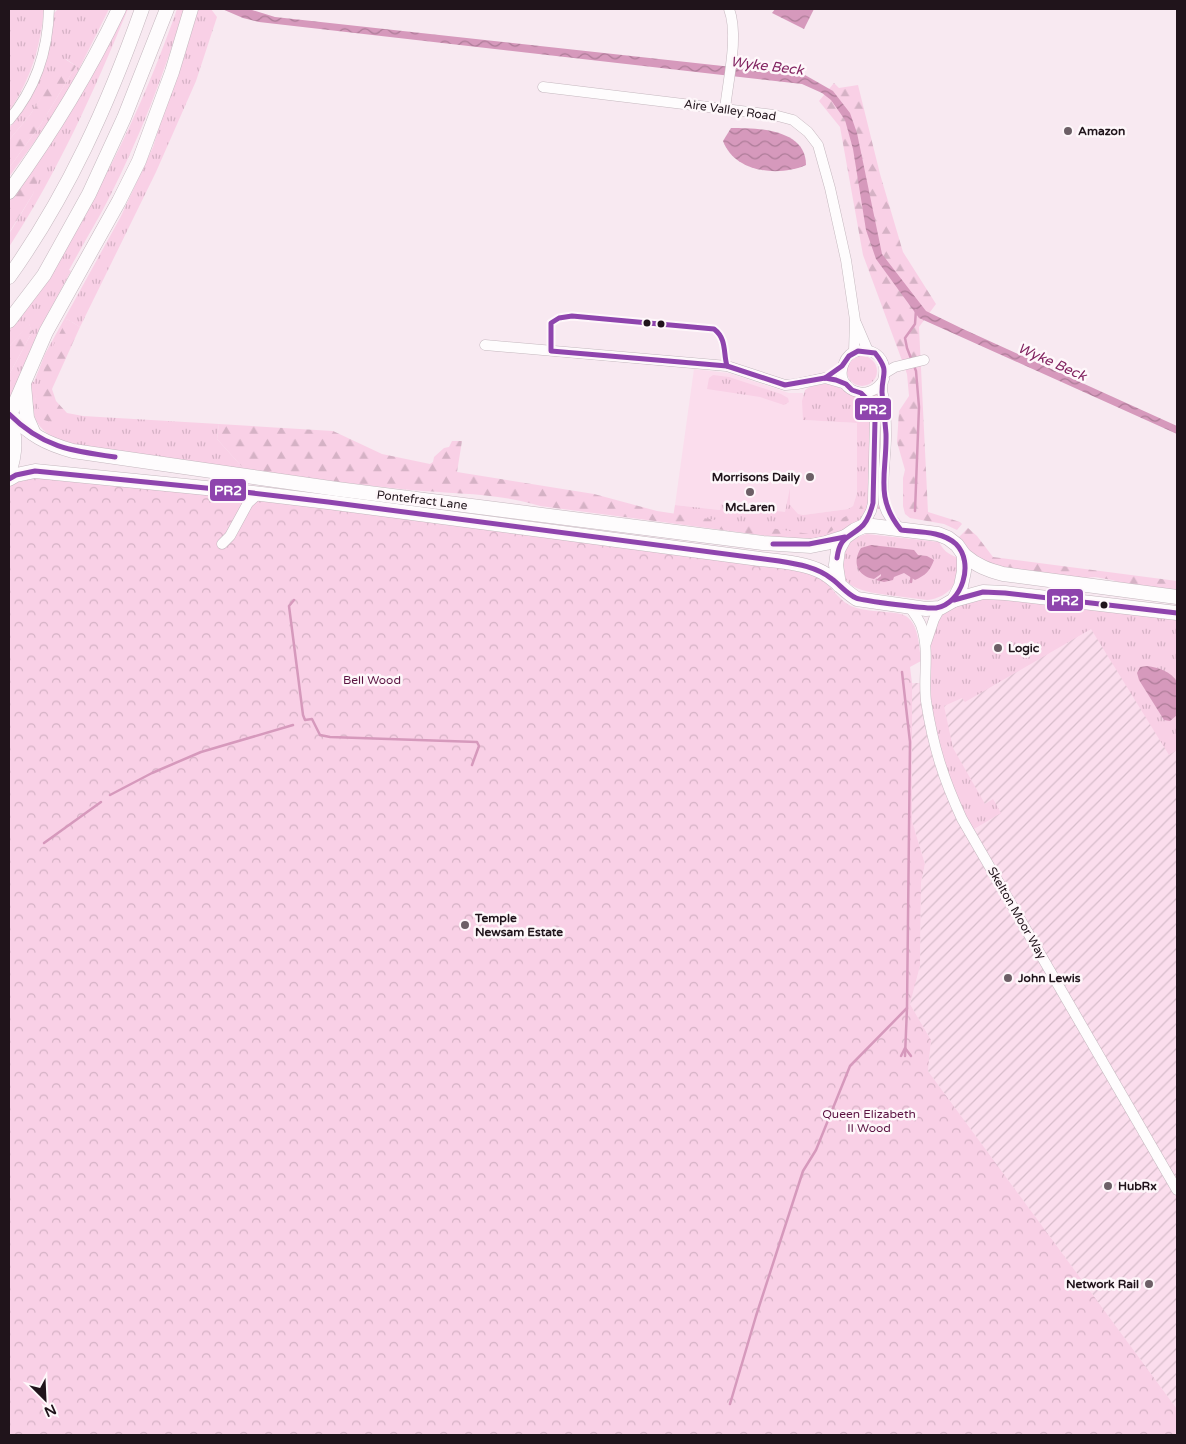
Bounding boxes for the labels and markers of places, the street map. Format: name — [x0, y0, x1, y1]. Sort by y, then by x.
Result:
place label: Amazon — [1078, 124, 1125, 138]
marker: Amazon — [1062, 125, 1074, 137]
unlabelled marker — [642, 318, 652, 328]
unlabelled marker — [656, 319, 666, 329]
place label: Morrisons Daily — [712, 470, 801, 485]
marker: Morrisons Daily — [804, 471, 816, 483]
marker: McLaren — [744, 486, 756, 498]
place label: McLaren — [725, 500, 775, 514]
unlabelled marker — [1099, 600, 1109, 610]
place label: Logic — [1008, 641, 1040, 656]
marker: Logic — [992, 642, 1004, 654]
place label: Temple Newsam Estate — [474, 911, 563, 939]
marker: Temple Newsam Estate — [459, 919, 471, 931]
place label: John Lewis — [1017, 971, 1081, 985]
marker: John Lewis — [1002, 972, 1014, 984]
place label: HubRx — [1118, 1179, 1157, 1193]
marker: HubRx — [1102, 1180, 1114, 1192]
place label: Network Rail — [1066, 1277, 1139, 1291]
marker: Network Rail — [1143, 1278, 1155, 1290]

